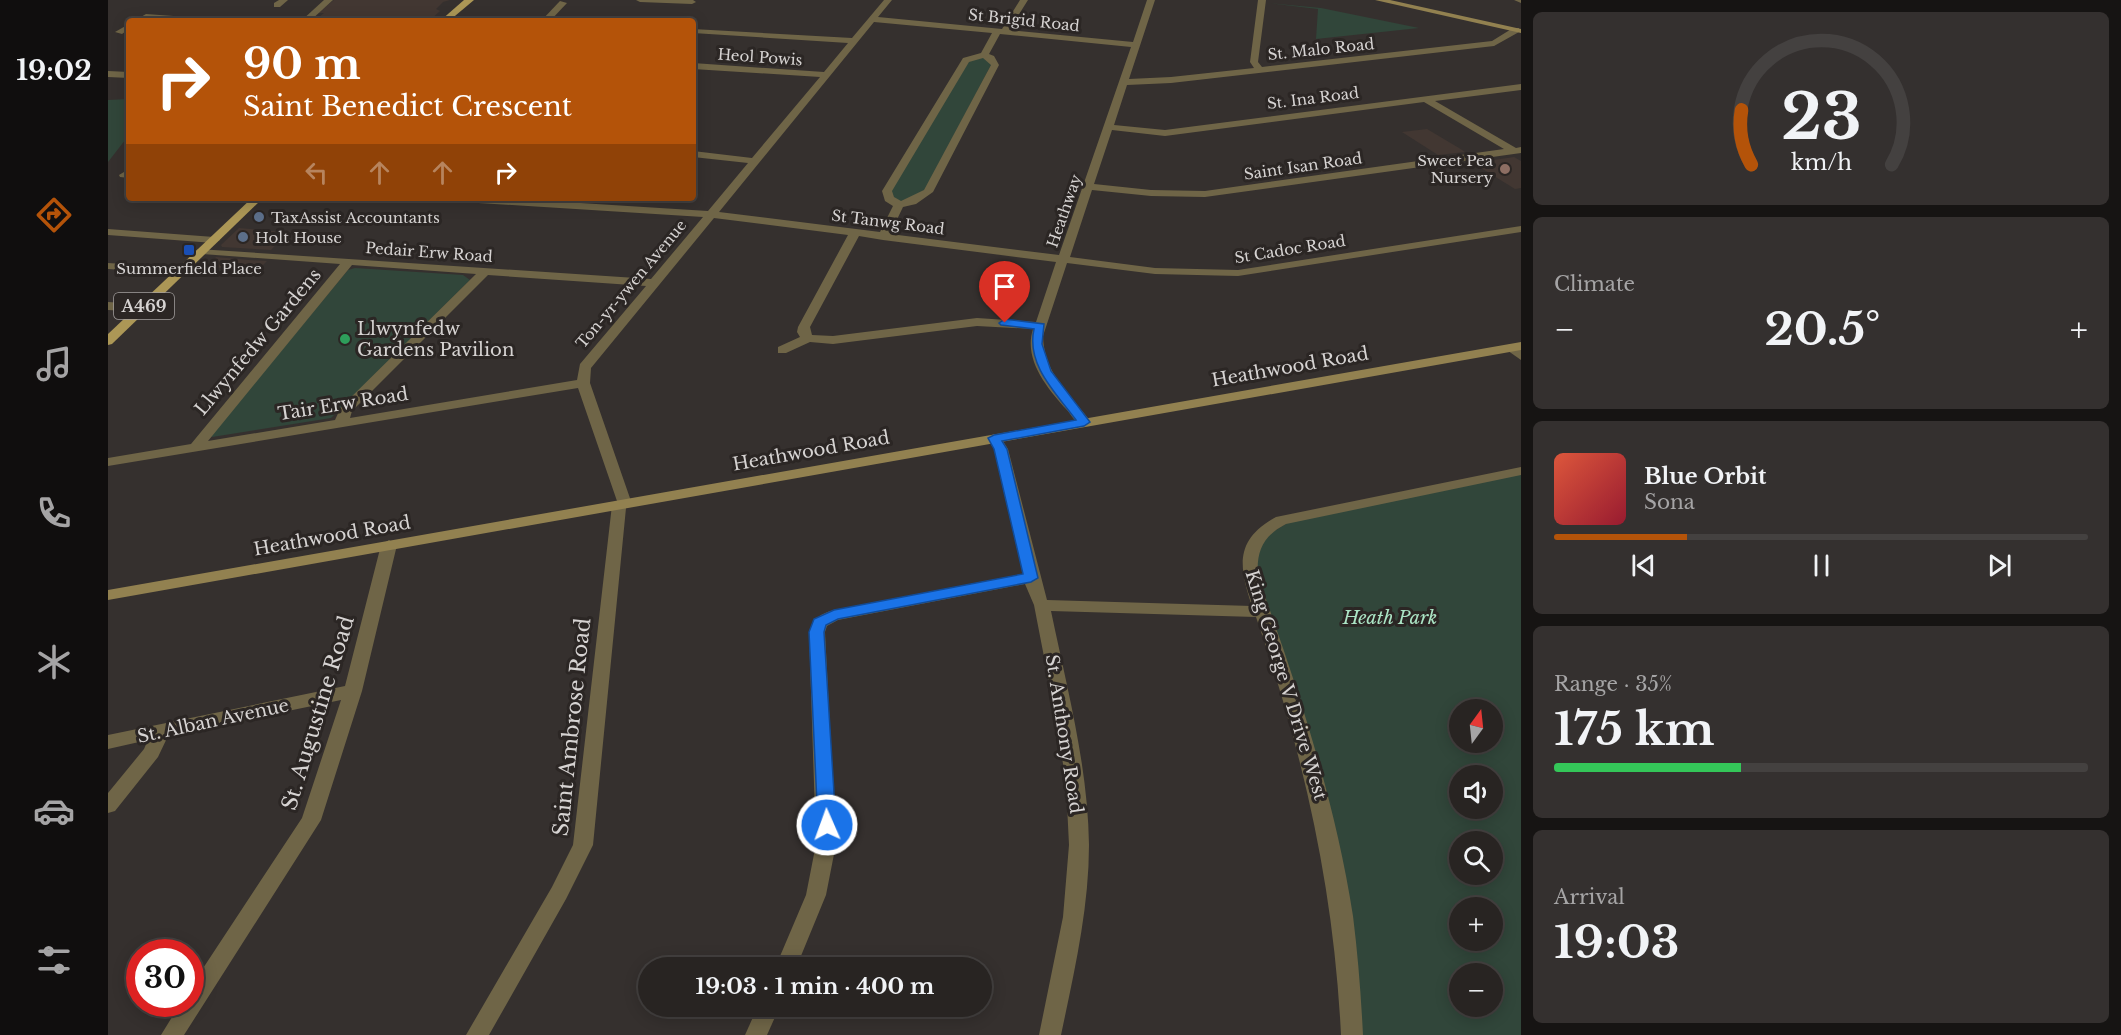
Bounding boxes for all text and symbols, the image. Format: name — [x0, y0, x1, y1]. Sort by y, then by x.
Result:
street label: St Brigid Road — [967, 5, 1081, 35]
street label: St. Malo Road — [1267, 34, 1375, 64]
text: 90 m — [243, 38, 361, 90]
icon: right — [144, 42, 222, 120]
street label: Heol Powis — [717, 45, 803, 69]
text: 19:02 — [16, 54, 92, 87]
text: 23 — [1781, 78, 1861, 156]
street label: St. Ina Road — [1266, 83, 1360, 113]
text: Saint Benedict Crescent — [243, 90, 572, 123]
street label: Saint Isan Road — [1243, 148, 1363, 184]
text: km/h — [1791, 150, 1852, 177]
place label: Sweet Pea Nursery — [1417, 151, 1494, 187]
icon: left — [300, 156, 333, 189]
icon: ahead — [363, 156, 396, 189]
icon: ahead — [426, 156, 459, 189]
icon: right — [489, 156, 522, 189]
marker: Sweet Pea Nursery — [1498, 162, 1512, 176]
street label: Heathway — [1043, 171, 1086, 250]
icon: directions — [33, 194, 75, 236]
street label: St Tanwg Road — [830, 206, 946, 238]
place label: TaxAssist Accountants — [271, 208, 440, 227]
marker: TaxAssist Accountants — [252, 210, 266, 224]
street label: Ton-yr-ywen Avenue — [572, 216, 690, 352]
place label: Holt House — [255, 228, 342, 247]
marker: Holt House — [236, 230, 250, 244]
street label: St Cadoc Road — [1233, 231, 1347, 267]
street label: Pedair Erw Road — [365, 238, 493, 266]
marker: Summerfield Place — [182, 243, 196, 257]
place label: Summerfield Place — [116, 259, 262, 278]
pin — [979, 261, 1030, 323]
street label: Llwynfedw Gardens — [190, 264, 326, 420]
icon: arrive — [988, 270, 1021, 303]
text: Climate — [1554, 272, 1635, 296]
road number: A469 — [114, 293, 174, 319]
text: 20.5° — [1764, 301, 1880, 357]
text: − — [1554, 309, 1575, 350]
text: + — [2070, 309, 2088, 350]
place label: Llwynfedw Gardens Pavilion — [357, 318, 514, 361]
marker: Llwynfedw Gardens Pavilion — [338, 332, 352, 346]
street label: Heathwood Road — [1210, 342, 1370, 392]
icon: music — [33, 343, 75, 385]
street label: Tair Erw Road — [276, 383, 410, 425]
street label: Heathwood Road — [731, 426, 891, 476]
text: Blue Orbit — [1644, 463, 1766, 490]
text: Sona — [1644, 490, 1695, 514]
icon: phone — [33, 492, 75, 534]
street label: Heathwood Road — [252, 511, 412, 561]
icon: previous — [1627, 549, 1660, 582]
icon: pause — [1805, 549, 1838, 582]
icon: next — [1983, 549, 2016, 582]
street label: King George V Drive West — [1240, 567, 1332, 803]
park label: Heath Park — [1342, 607, 1437, 629]
street label: St. Augustine Road — [276, 613, 360, 813]
street label: Saint Ambrose Road — [548, 617, 596, 837]
icon: climate — [33, 641, 75, 683]
street label: St. Anthony Road — [1041, 653, 1087, 815]
text: Range · 35% — [1554, 672, 1672, 696]
street label: St. Alban Avenue — [135, 694, 291, 748]
north arrow — [1449, 699, 1503, 753]
map controls — [1449, 699, 1503, 1017]
text: 175 km — [1554, 701, 1715, 757]
button: sound — [1449, 765, 1503, 819]
icon: car — [33, 790, 75, 832]
position arrow — [795, 793, 859, 857]
button: search — [1449, 831, 1503, 885]
text: Arrival — [1554, 885, 1625, 909]
button: + — [1449, 897, 1503, 951]
text: 19:03 — [1554, 914, 1679, 970]
icon: filters — [33, 939, 75, 981]
speed limit sign: 30 — [126, 939, 204, 1017]
button: − — [1449, 963, 1503, 1017]
text: 19:03 · 1 min · 400 m — [696, 973, 934, 1000]

